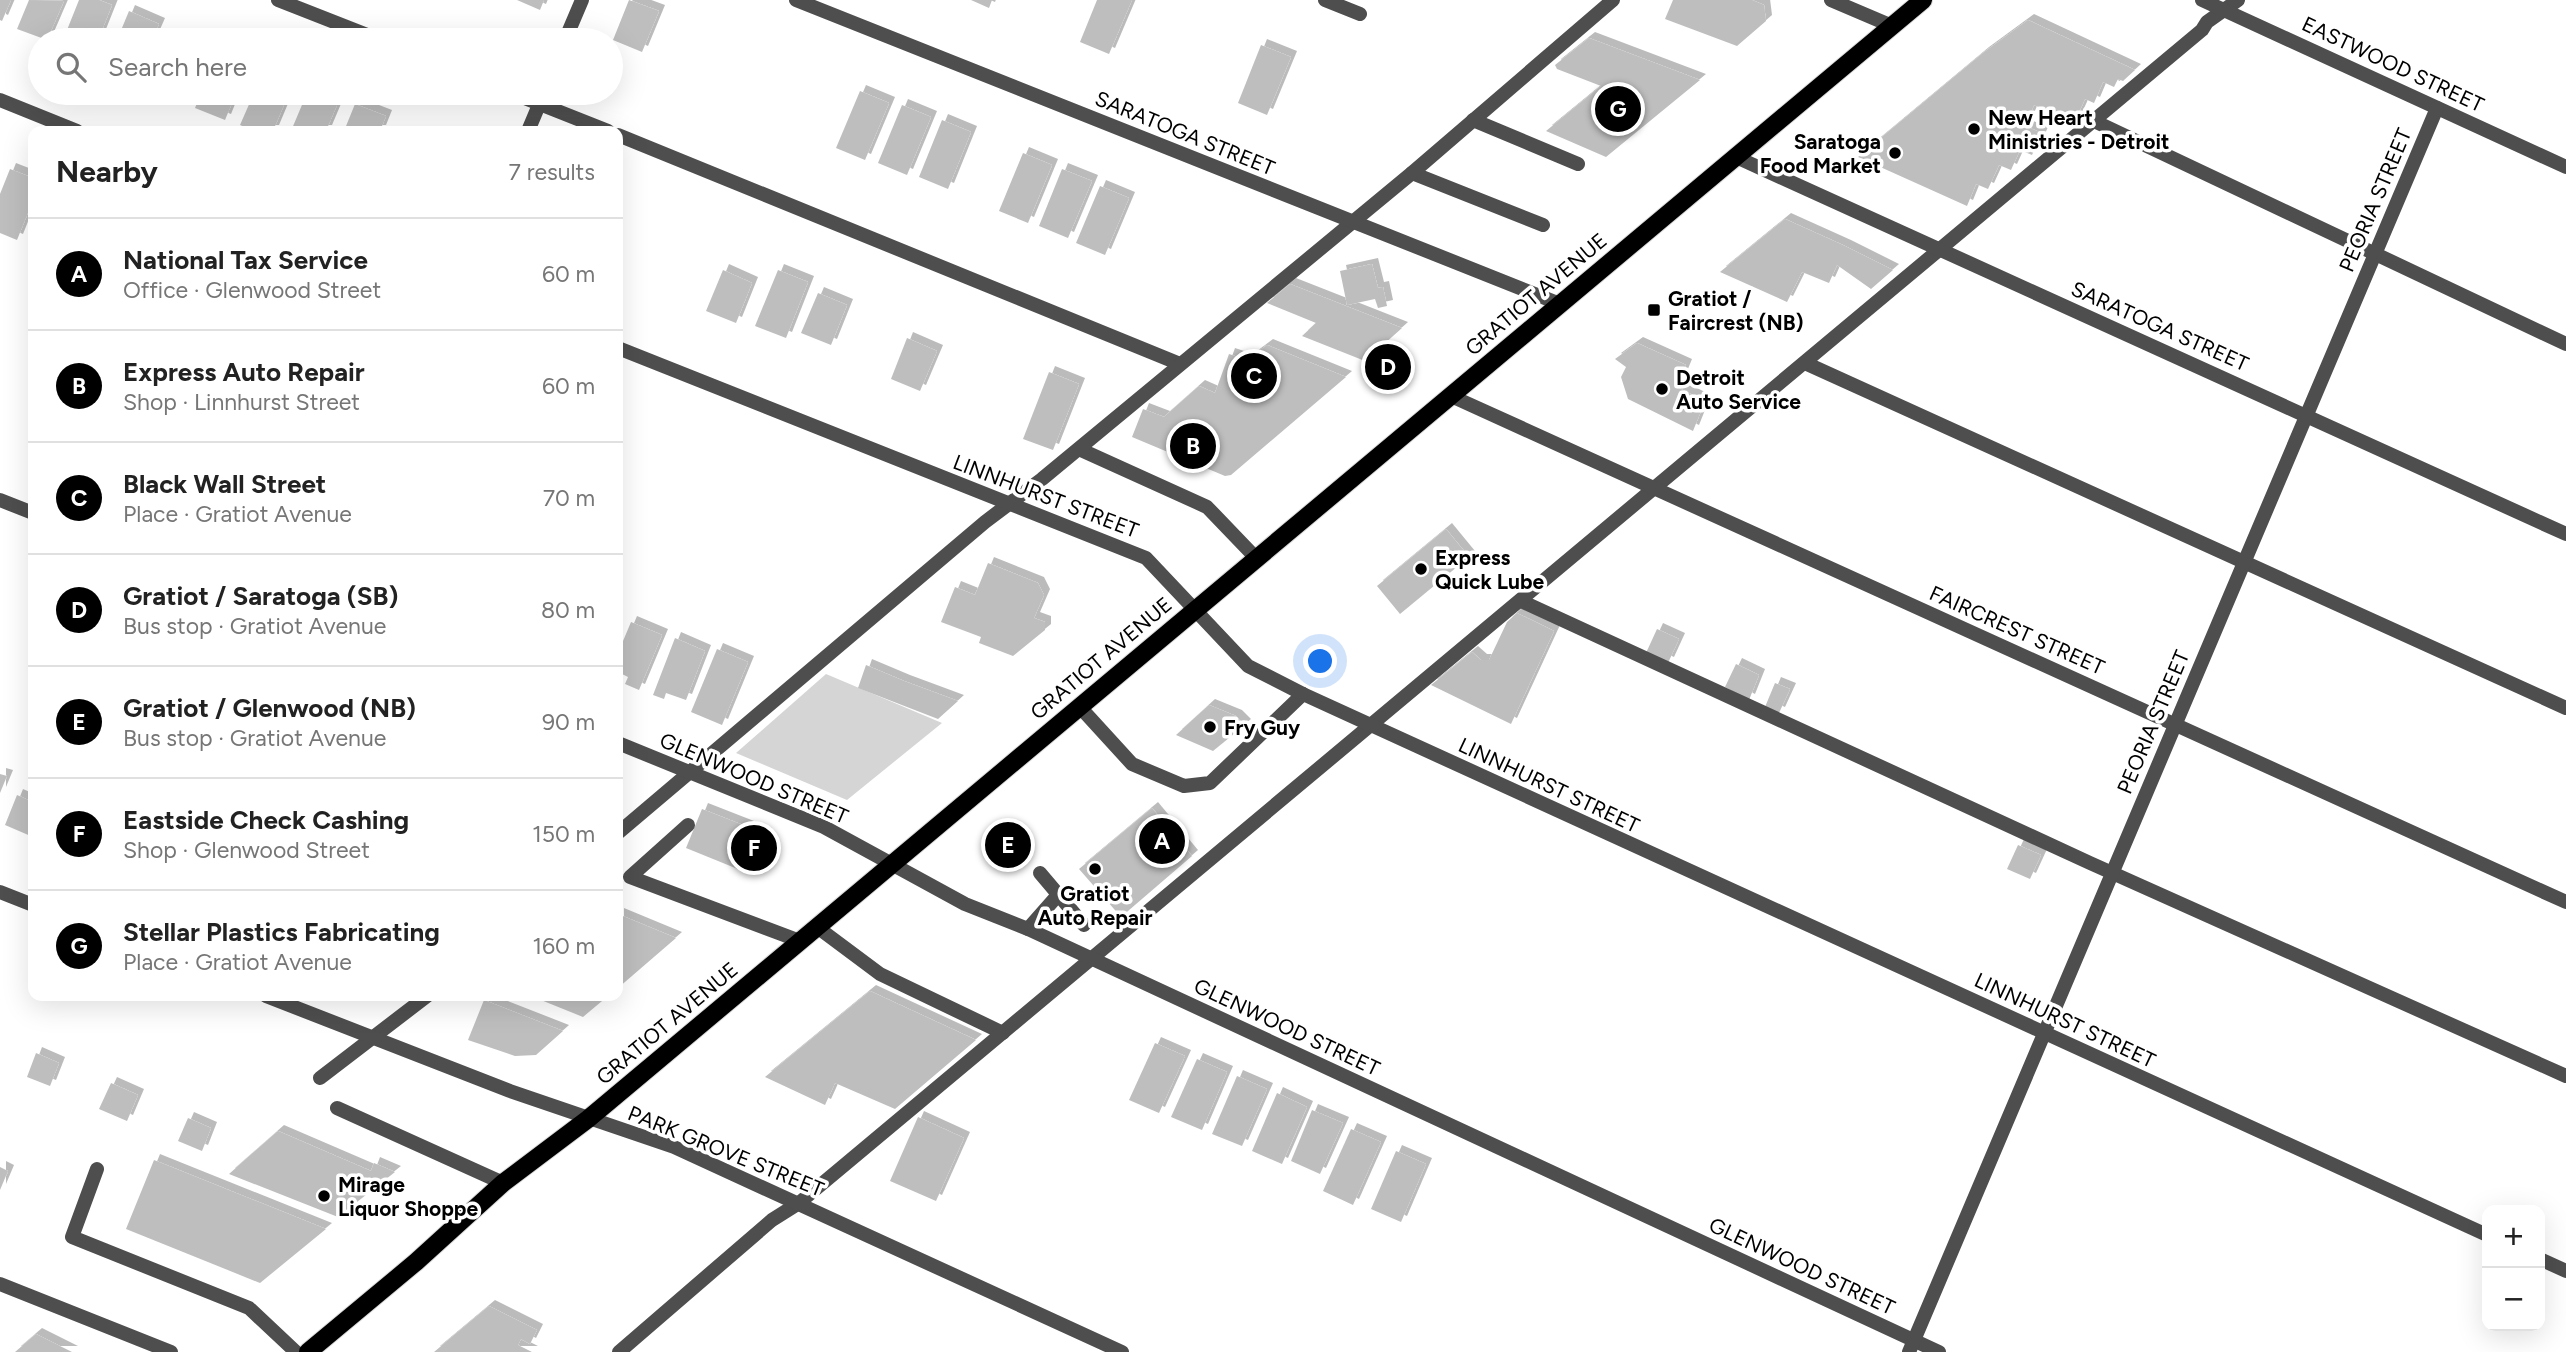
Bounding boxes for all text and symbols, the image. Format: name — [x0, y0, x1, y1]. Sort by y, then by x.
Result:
street label: EASTWOOD STREET — [2298, 11, 2488, 117]
search box — [28, 28, 623, 105]
icon: search — [52, 48, 90, 86]
text: Search here — [108, 51, 247, 83]
pin: G — [1595, 83, 1641, 135]
street label: SARATOGA STREET — [1092, 86, 1279, 181]
place label: New Heart Ministries - Detroit — [1988, 105, 2169, 154]
marker: New Heart Ministries - Detroit — [1966, 121, 1982, 137]
street label: PEORIA STREET — [2334, 124, 2417, 275]
place label: Saratoga Food Market — [1760, 129, 1881, 178]
marker: Saratoga Food Market — [1887, 145, 1903, 161]
text: Nearby — [56, 153, 158, 190]
text: 7 results — [509, 158, 595, 186]
street label: GRATIOT AVENUE — [1460, 228, 1612, 360]
text: National Tax Service — [123, 244, 368, 276]
text: A — [71, 260, 87, 288]
text: 60 m — [542, 260, 595, 288]
text: Office · Glenwood Street — [123, 276, 381, 304]
street label: SARATOGA STREET — [2067, 276, 2253, 377]
place label: Gratiot / Faircrest (NB) — [1668, 286, 1804, 335]
marker: Gratiot / Faircrest (NB) — [1646, 302, 1662, 318]
pin: D — [1365, 341, 1411, 393]
pin: C — [1231, 350, 1277, 402]
text: Express Auto Repair — [123, 356, 365, 388]
place label: Detroit Auto Service — [1676, 365, 1801, 414]
text: B — [72, 372, 86, 400]
text: 60 m — [542, 372, 595, 400]
marker: Detroit Auto Service — [1654, 381, 1670, 397]
text: Shop · Linnhurst Street — [123, 388, 360, 416]
pin: B — [1170, 420, 1216, 472]
street label: LINNHURST STREET — [950, 449, 1143, 543]
text: Black Wall Street — [123, 468, 326, 500]
text: C — [71, 484, 87, 512]
text: 70 m — [543, 484, 595, 512]
text: Place · Gratiot Avenue — [123, 500, 352, 528]
place label: Express Quick Lube — [1435, 545, 1544, 594]
marker: Express Quick Lube — [1413, 561, 1429, 577]
text: Gratiot / Saratoga (SB) — [123, 580, 398, 612]
street label: FAIRCREST STREET — [1926, 580, 2109, 680]
street label: GRATIOT AVENUE — [1025, 592, 1177, 724]
text: D — [71, 596, 87, 624]
text: 80 m — [541, 596, 595, 624]
text: Bus stop · Gratiot Avenue — [123, 612, 386, 640]
your location — [1303, 644, 1337, 678]
street label: PEORIA STREET — [2112, 646, 2195, 797]
text: Gratiot / Glenwood (NB) — [123, 692, 416, 724]
text: E — [72, 708, 86, 736]
text: 90 m — [542, 708, 595, 736]
place label: Fry Guy — [1224, 715, 1301, 740]
marker: Fry Guy — [1202, 719, 1218, 735]
text: Bus stop · Gratiot Avenue — [123, 724, 386, 752]
street label: GLENWOOD STREET — [656, 727, 852, 829]
street label: LINNHURST STREET — [1455, 732, 1644, 838]
text: Eastside Check Cashing — [123, 804, 409, 836]
pin: A — [1139, 815, 1185, 867]
pin: E — [985, 819, 1031, 871]
text: F — [73, 820, 85, 848]
text: 150 m — [532, 820, 595, 848]
pin: F — [731, 822, 777, 874]
text: Shop · Glenwood Street — [123, 836, 370, 864]
marker: Gratiot Auto Repair — [1087, 861, 1103, 877]
place label: Gratiot Auto Repair — [1038, 881, 1152, 930]
text: Stellar Plastics Fabricating — [123, 916, 440, 948]
text: G — [70, 932, 88, 960]
text: 160 m — [532, 932, 595, 960]
text: Place · Gratiot Avenue — [123, 948, 352, 976]
street label: GRATIOT AVENUE — [591, 957, 743, 1089]
street label: LINNHURST STREET — [1971, 967, 2160, 1073]
street label: GLENWOOD STREET — [1190, 973, 1384, 1081]
street label: PARK GROVE STREET — [624, 1100, 828, 1202]
place label: Mirage Liquor Shoppe — [338, 1172, 478, 1221]
marker: Mirage Liquor Shoppe — [316, 1188, 332, 1204]
map controls — [2482, 1205, 2545, 1331]
button: + — [2482, 1205, 2545, 1268]
street label: GLENWOOD STREET — [1705, 1212, 1899, 1320]
button: − — [2482, 1268, 2545, 1331]

